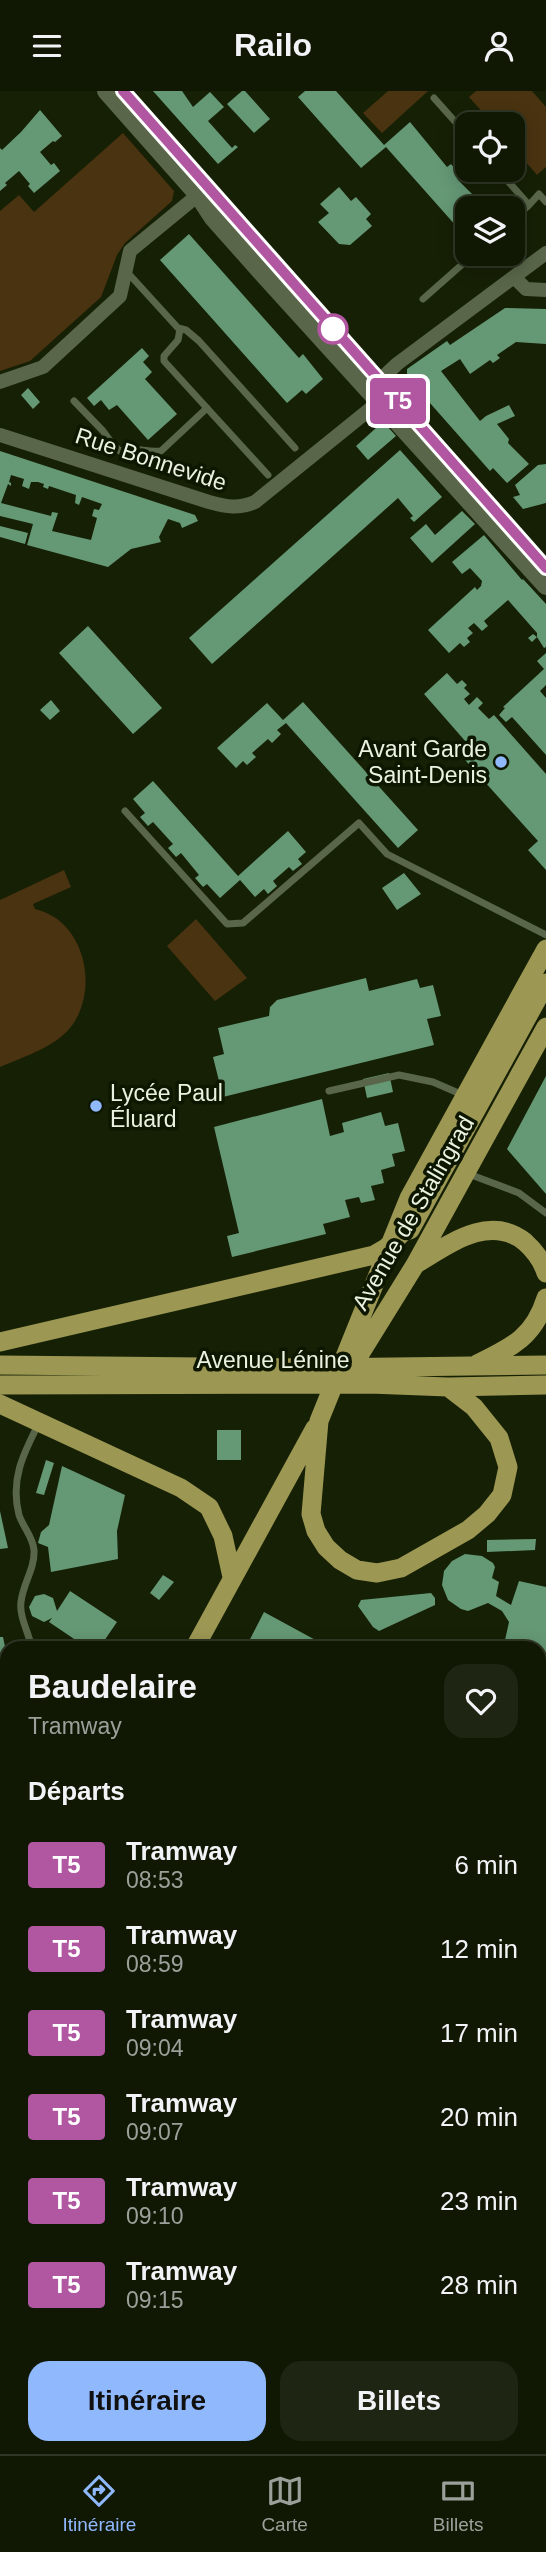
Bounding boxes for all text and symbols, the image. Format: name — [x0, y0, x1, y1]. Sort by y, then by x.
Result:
icon: menu — [28, 27, 66, 65]
text: Railo — [234, 27, 312, 63]
icon: person — [480, 27, 518, 65]
map controls — [455, 112, 525, 266]
button: locate — [455, 112, 525, 182]
button: layers — [455, 196, 525, 266]
unlabelled marker — [318, 314, 348, 344]
line badge: T5 — [366, 378, 430, 424]
text: T5 — [384, 387, 412, 414]
street label: Rue Bonnevide — [72, 422, 230, 496]
place label: Avant Garde Saint-Denis — [358, 736, 487, 788]
marker: Avant Garde Saint-Denis — [493, 754, 509, 770]
place label: Lycée Paul Éluard — [110, 1080, 223, 1132]
marker: Lycée Paul Éluard — [88, 1098, 104, 1114]
street label: Avenue de Stalingrad — [347, 1111, 479, 1315]
street label: Avenue Lénine — [196, 1347, 350, 1373]
button: heart — [444, 1664, 518, 1738]
text: Baudelaire — [28, 1668, 197, 1705]
text: Tramway — [28, 1713, 122, 1739]
text: Départs — [28, 1776, 125, 1806]
text: Tramway — [126, 1836, 237, 1866]
text: 6 min — [454, 1850, 518, 1880]
text: T5 — [52, 1851, 81, 1878]
text: 08:53 — [126, 1867, 184, 1893]
text: Tramway — [126, 1920, 237, 1950]
text: 12 min — [440, 1934, 518, 1964]
text: T5 — [52, 1935, 81, 1962]
text: 08:59 — [126, 1951, 184, 1977]
text: Tramway — [126, 2004, 237, 2034]
text: 17 min — [440, 2018, 518, 2048]
text: T5 — [52, 2019, 81, 2046]
text: 09:04 — [126, 2035, 184, 2061]
text: Tramway — [126, 2088, 237, 2118]
text: 20 min — [440, 2102, 518, 2132]
text: T5 — [52, 2103, 81, 2130]
text: 09:07 — [126, 2119, 184, 2145]
text: Tramway — [126, 2172, 237, 2202]
text: 23 min — [440, 2186, 518, 2216]
text: T5 — [52, 2187, 81, 2214]
text: 09:10 — [126, 2203, 184, 2229]
text: Tramway — [126, 2256, 237, 2286]
text: 28 min — [440, 2270, 518, 2300]
text: T5 — [52, 2271, 81, 2298]
text: 09:15 — [126, 2287, 184, 2313]
button: Itinéraire — [28, 2361, 266, 2441]
button: Billets — [280, 2361, 518, 2441]
tab: Itinéraire — [62, 2472, 136, 2536]
tab: Carte — [261, 2472, 308, 2536]
tab: Billets — [433, 2472, 484, 2536]

